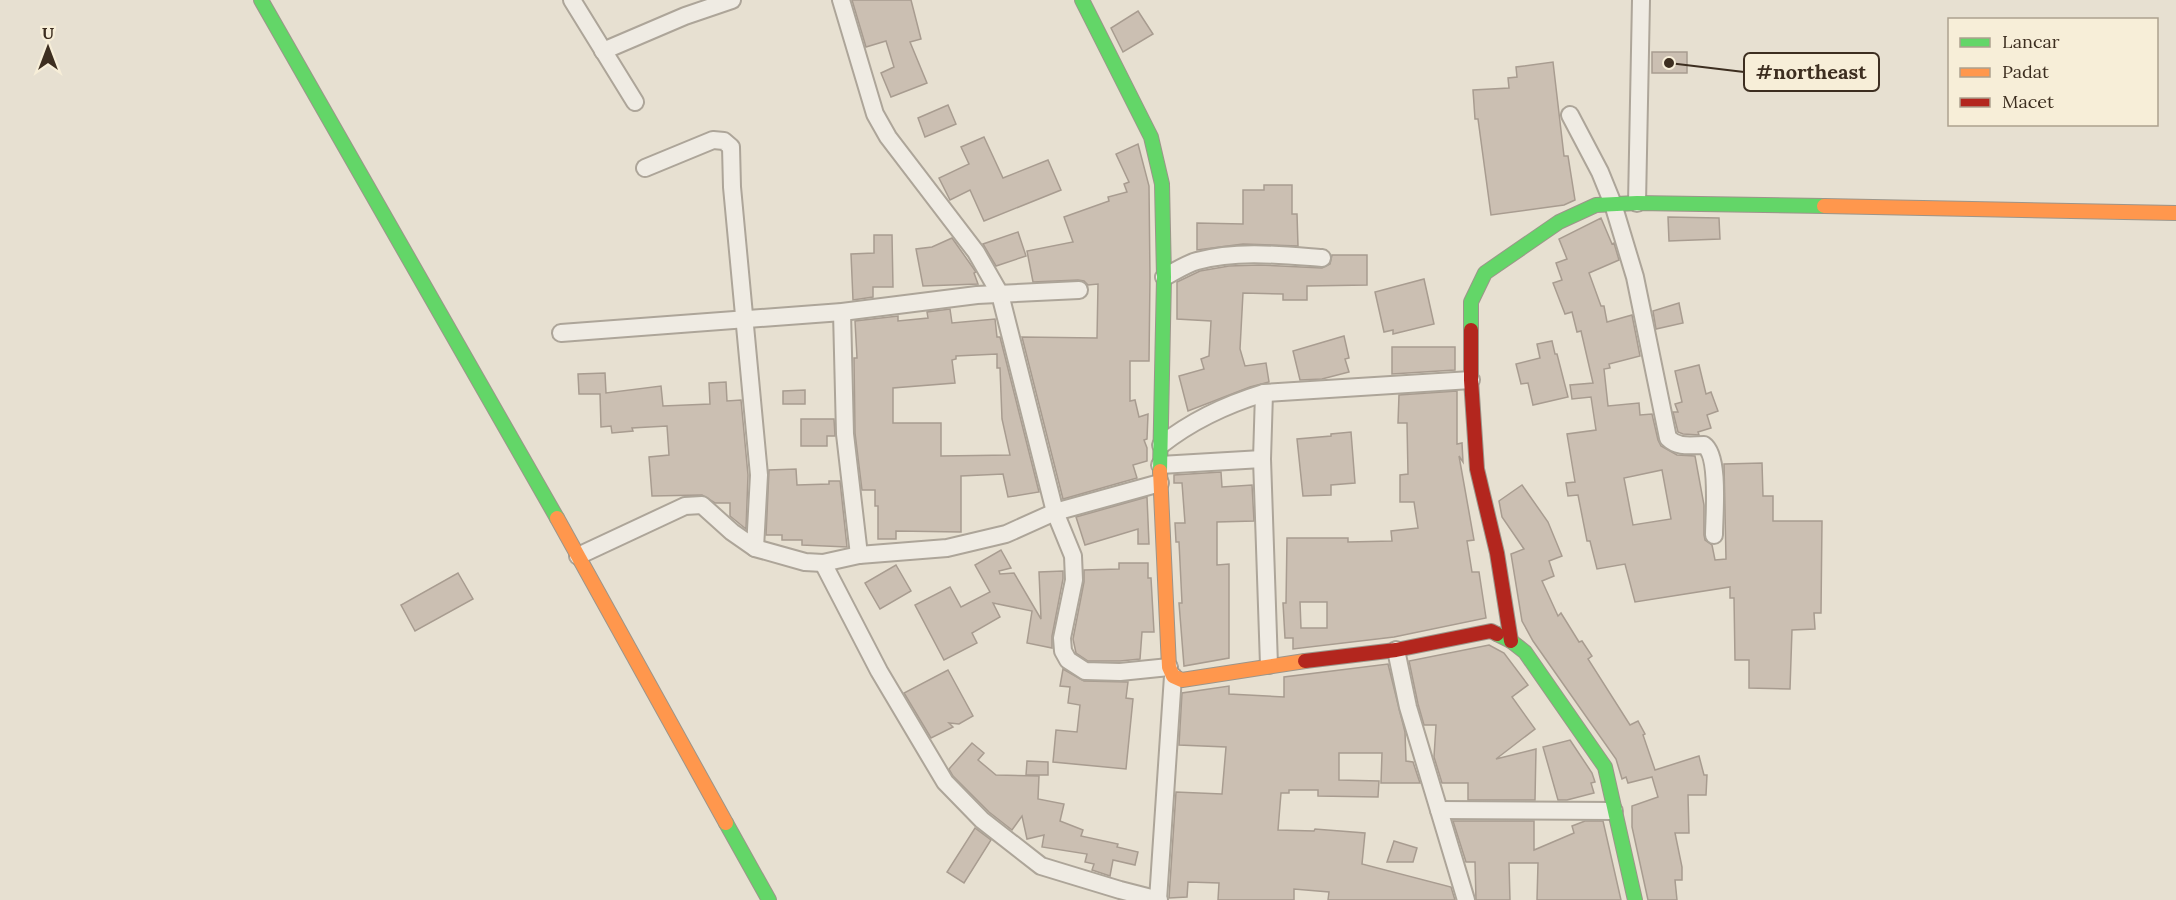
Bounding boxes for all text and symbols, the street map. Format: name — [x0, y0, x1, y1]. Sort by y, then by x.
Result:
north arrow — [18, 18, 78, 78]
legend — [1948, 18, 2158, 126]
text: U — [42, 23, 54, 43]
text: Lancar — [2002, 30, 2060, 53]
callout: #northeast — [1744, 53, 1879, 91]
text: #northeast — [1756, 59, 1867, 84]
text: Padat — [2002, 60, 2049, 83]
text: Macet — [2002, 90, 2054, 113]

